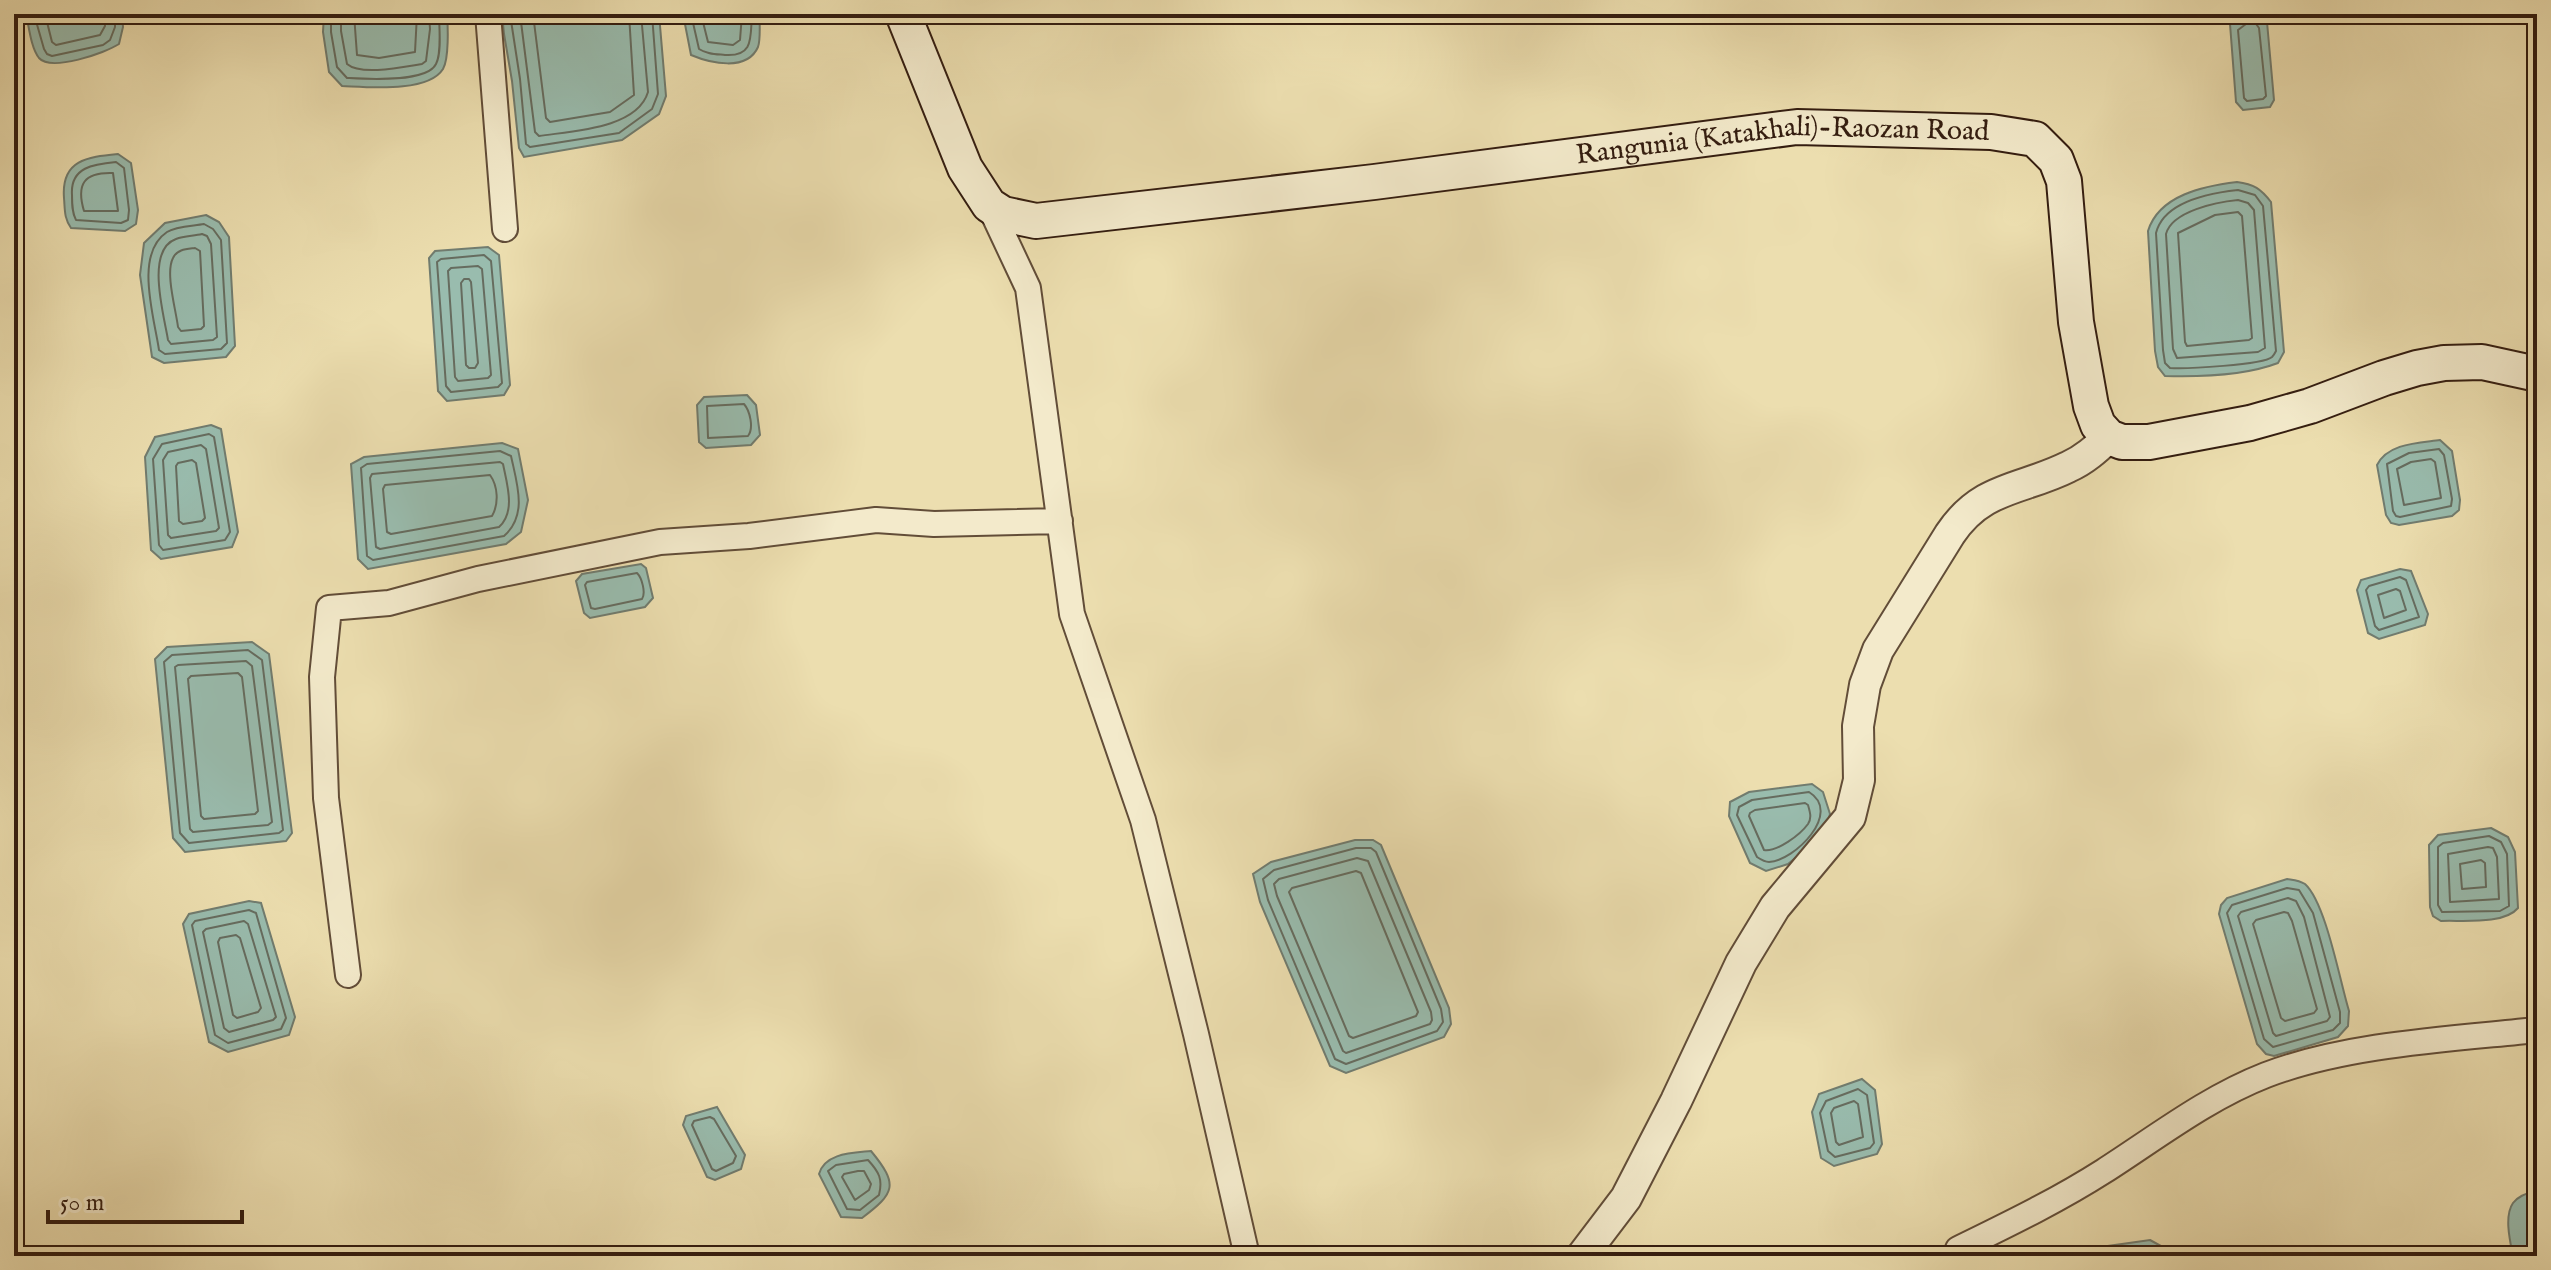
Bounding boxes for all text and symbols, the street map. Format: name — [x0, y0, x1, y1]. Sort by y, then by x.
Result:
street label: Rangunia (Katakhali)-Raozan Road — [1574, 109, 1990, 173]
scale bar — [48, 1174, 242, 1224]
text: 50 m — [60, 1188, 104, 1219]

